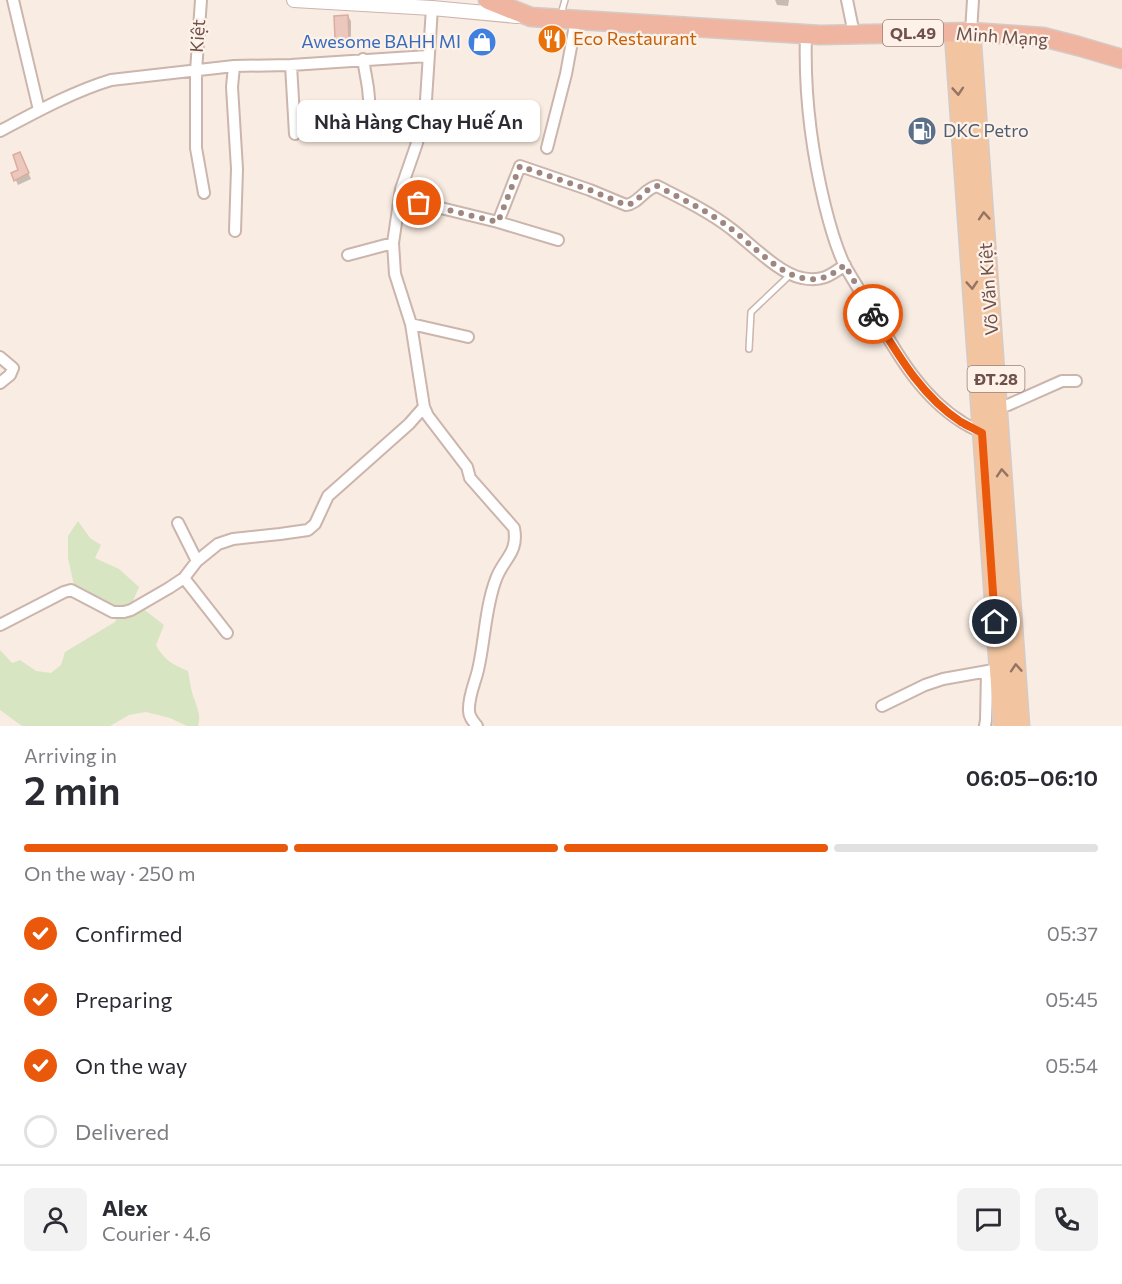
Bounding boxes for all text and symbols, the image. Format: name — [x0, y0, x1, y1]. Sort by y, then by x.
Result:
street label: Kiệt — [185, 18, 209, 53]
road number: QL.49 — [883, 20, 943, 46]
street label: Minh Mạng — [955, 22, 1049, 50]
restaurant icon: Eco Restaurant — [536, 23, 568, 55]
shop icon: Awesome BAHH MI — [466, 26, 498, 58]
place label: Eco Restaurant — [573, 27, 697, 49]
place label: Awesome BAHH MI — [301, 30, 461, 52]
one-way arrow — [951, 86, 964, 95]
callout: Nhà Hàng Chay Huế An — [298, 101, 540, 143]
text: Nhà Hàng Chay Huế An — [314, 109, 523, 133]
fuel station icon: DKC Petro — [906, 115, 938, 147]
place label: DKC Petro — [943, 119, 1029, 141]
pin — [393, 177, 444, 228]
icon: bag — [402, 186, 435, 219]
one-way arrow — [978, 211, 991, 220]
street label: Võ Văn Kiệt — [974, 242, 1002, 336]
one-way arrow — [965, 281, 978, 290]
courier — [843, 284, 903, 344]
icon: bike — [857, 298, 890, 331]
road number: ĐT.28 — [968, 366, 1024, 392]
one-way arrow — [996, 469, 1009, 478]
pin — [969, 596, 1020, 647]
icon: home — [978, 605, 1011, 638]
one-way arrow — [1010, 663, 1023, 672]
text: Arriving in — [24, 743, 117, 767]
text: 06:05–06:10 — [966, 764, 1098, 791]
text: 2 min — [24, 765, 121, 813]
text: On the way · 250 m — [24, 861, 195, 885]
icon: check — [24, 917, 57, 950]
text: Confirmed — [75, 920, 182, 947]
text: 05:37 — [1047, 921, 1098, 945]
icon: check — [24, 983, 57, 1016]
text: Preparing — [75, 986, 172, 1013]
text: 05:45 — [1045, 987, 1098, 1011]
icon: check — [24, 1049, 57, 1082]
text: On the way — [75, 1052, 187, 1079]
text: 05:54 — [1045, 1053, 1098, 1077]
text: Delivered — [75, 1118, 169, 1145]
button: person — [24, 1188, 87, 1251]
button: chat — [957, 1188, 1020, 1251]
button: phone — [1035, 1188, 1098, 1251]
text: Alex — [102, 1194, 148, 1221]
text: Courier · 4.6 — [102, 1221, 211, 1245]

